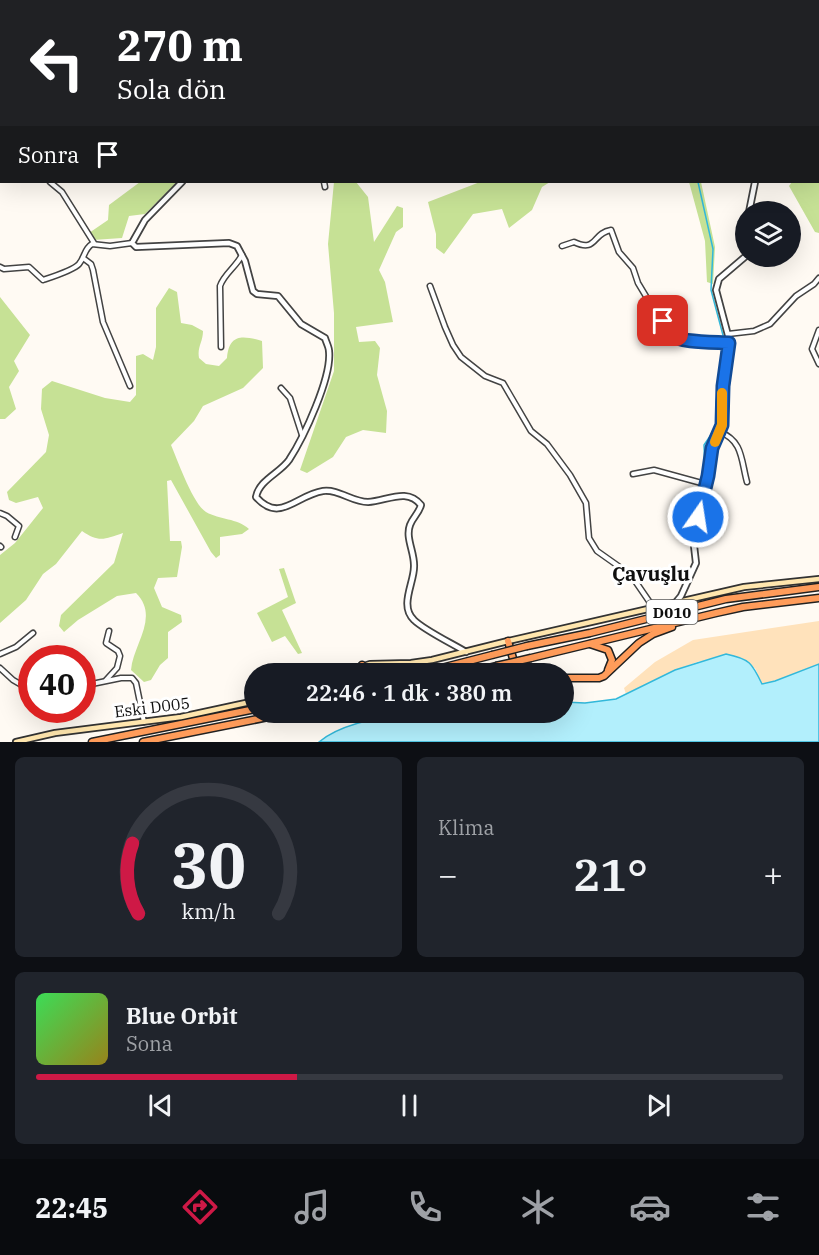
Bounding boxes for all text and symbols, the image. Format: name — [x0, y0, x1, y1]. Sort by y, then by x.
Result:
text: 270 m — [117, 18, 243, 73]
icon: left — [18, 24, 96, 102]
text: Sola dön — [117, 71, 226, 106]
icon: arrive — [91, 138, 124, 171]
text: Sonra — [18, 140, 79, 169]
map controls — [735, 201, 801, 267]
button: layers — [735, 201, 801, 267]
pin — [637, 295, 688, 346]
icon: arrive — [646, 304, 679, 337]
position arrow — [666, 485, 730, 549]
district label: Çavuşlu — [612, 560, 690, 587]
road number: D010 — [646, 600, 698, 624]
speed limit sign: 40 — [18, 645, 96, 723]
text: 22:46 · 1 dk · 380 m — [306, 678, 512, 707]
street label: Eski D005 — [113, 692, 191, 722]
text: Klima — [438, 814, 494, 841]
text: 30 — [171, 824, 246, 905]
text: 21° — [573, 845, 648, 903]
text: − — [438, 853, 458, 896]
text: + — [763, 853, 783, 896]
text: km/h — [181, 897, 236, 925]
text: Blue Orbit — [126, 1001, 237, 1030]
text: Sona — [126, 1030, 173, 1057]
icon: previous — [144, 1089, 177, 1122]
icon: pause — [393, 1089, 426, 1122]
icon: next — [642, 1089, 675, 1122]
icon: directions — [179, 1186, 221, 1228]
icon: music — [291, 1186, 333, 1228]
icon: phone — [404, 1186, 446, 1228]
icon: climate — [517, 1186, 559, 1228]
icon: car — [629, 1186, 671, 1228]
icon: filters — [742, 1186, 784, 1228]
text: 22:45 — [35, 1190, 108, 1225]

